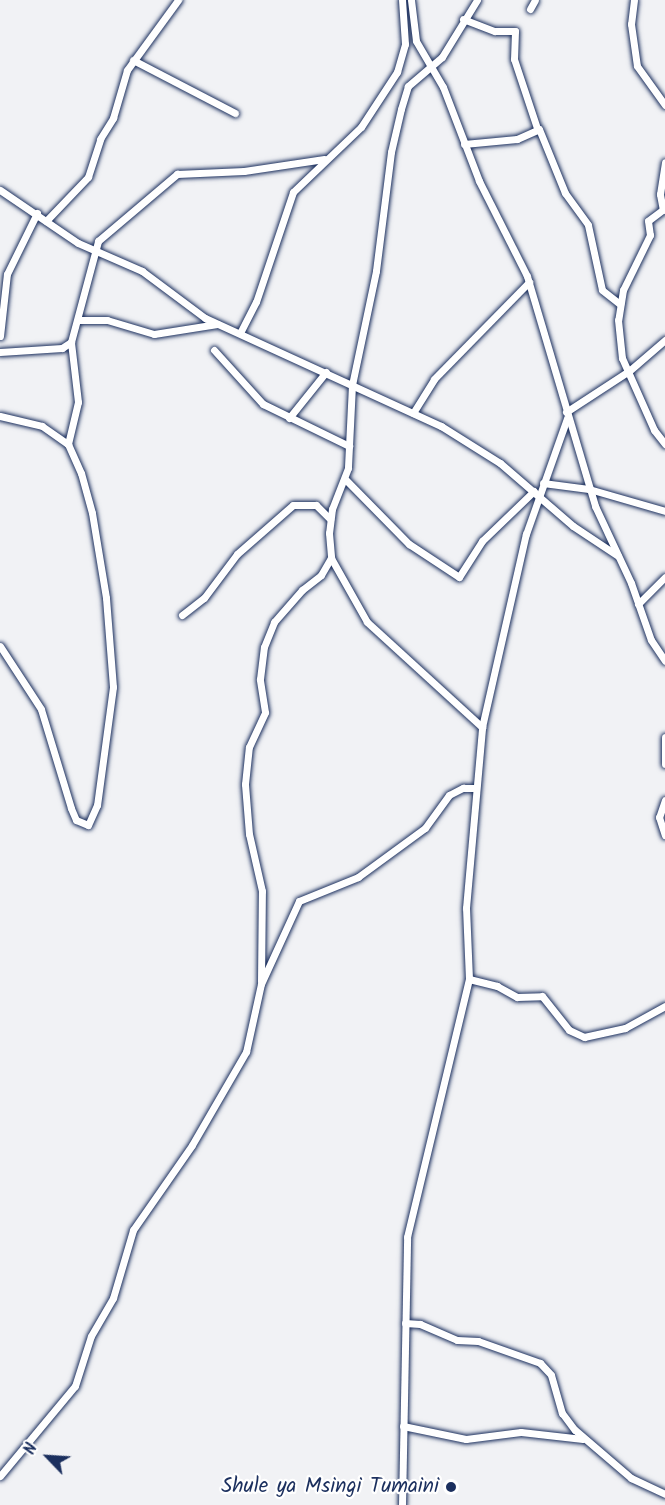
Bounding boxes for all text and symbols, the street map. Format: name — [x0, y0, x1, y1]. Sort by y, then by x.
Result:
north arrow — [18, 1427, 78, 1487]
text: N — [18, 1439, 45, 1459]
place label: Shule ya Msingi Tumaini — [221, 1474, 439, 1500]
marker: Shule ya Msingi Tumaini — [444, 1480, 458, 1494]

